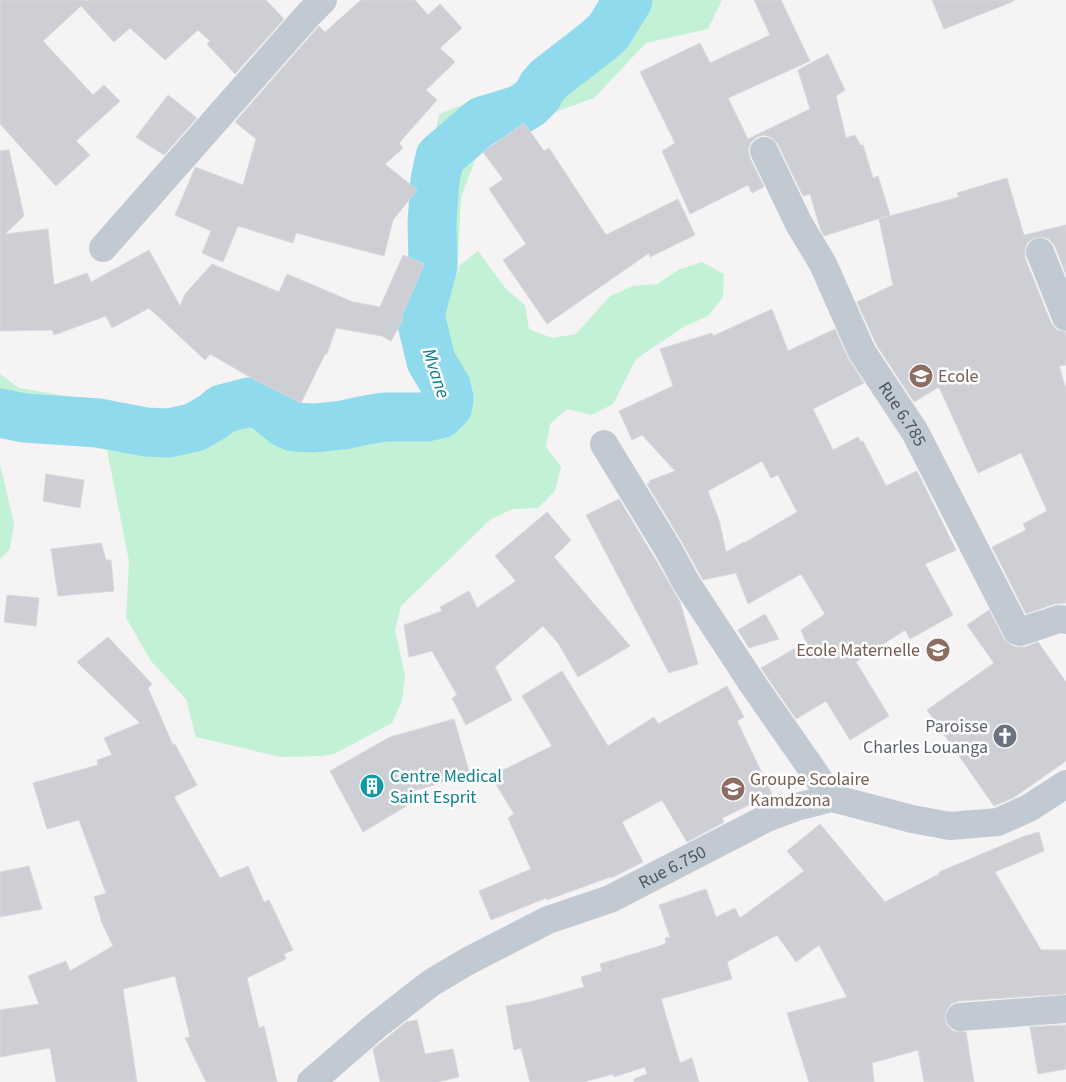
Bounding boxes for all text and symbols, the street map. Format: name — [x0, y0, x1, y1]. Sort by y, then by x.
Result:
water label: Mvane — [415, 345, 456, 402]
school or university icon: Ecole — [908, 363, 934, 389]
place label: Ecole — [938, 364, 978, 389]
street label: Rue 6.785 — [872, 377, 932, 451]
school or university icon: Ecole Maternelle — [925, 637, 951, 663]
place label: Ecole Maternelle — [796, 638, 920, 663]
place label: Paroisse Charles Louanga — [863, 714, 988, 760]
church icon: Paroisse Charles Louanga — [992, 723, 1018, 749]
place label: Centre Medical Saint Esprit — [390, 764, 502, 810]
place label: Groupe Scolaire Kamdzona — [750, 767, 870, 813]
building icon: Centre Medical Saint Esprit — [359, 773, 385, 799]
school or university icon: Groupe Scolaire Kamdzona — [720, 776, 746, 802]
street label: Rue 6.750 — [634, 840, 711, 895]

